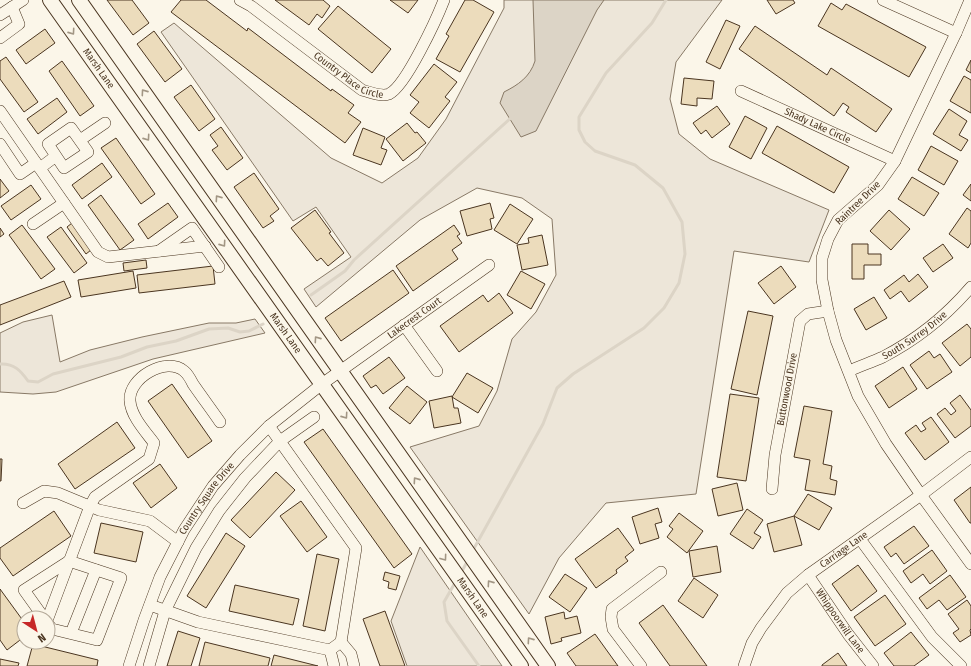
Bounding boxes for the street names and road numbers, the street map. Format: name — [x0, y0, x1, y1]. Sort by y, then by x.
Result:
street label: Marsh Lane — [80, 46, 117, 91]
street label: Country Place Circle — [311, 49, 384, 101]
street label: Shady Lake Circle — [783, 106, 852, 146]
street label: Raintree Drive — [833, 179, 883, 227]
street label: Lakecrest Court — [385, 294, 444, 341]
street label: South Surrey Drive — [880, 309, 949, 362]
street label: Marsh Lane — [267, 311, 304, 356]
street label: Buttonwood Drive — [775, 352, 800, 427]
street label: Country Square Drive — [177, 460, 237, 537]
street label: Carriage Lane — [818, 529, 870, 571]
street label: Marsh Lane — [454, 575, 491, 620]
street label: Whippoorwill Lane — [813, 586, 867, 656]

